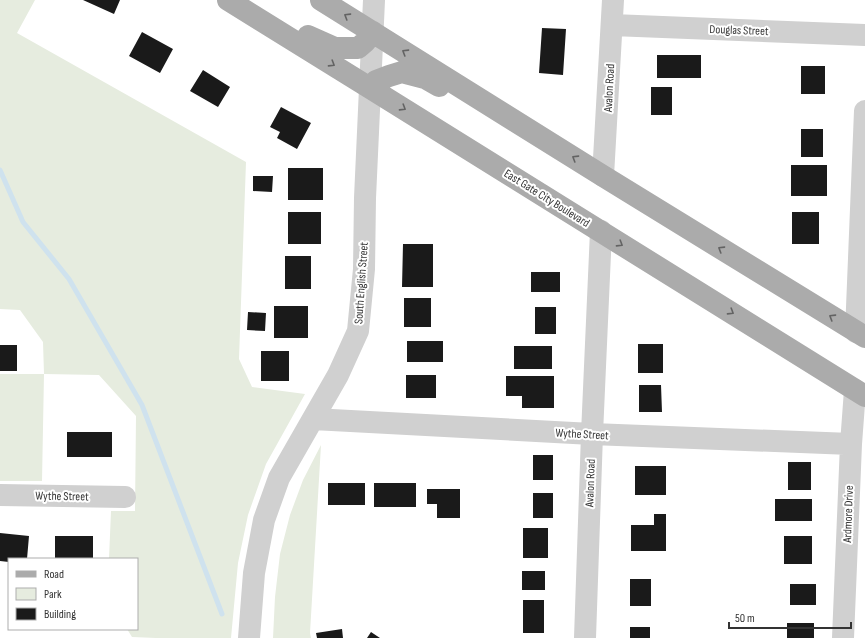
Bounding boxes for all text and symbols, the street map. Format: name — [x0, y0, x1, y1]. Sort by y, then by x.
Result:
one-way arrow — [344, 13, 351, 21]
street label: Douglas Street — [709, 22, 769, 39]
one-way arrow — [402, 50, 409, 57]
one-way arrow — [328, 60, 335, 67]
street label: Avalon Road — [601, 64, 618, 114]
one-way arrow — [399, 104, 406, 111]
one-way arrow — [572, 156, 579, 163]
street label: East Gate City Boulevard — [501, 166, 592, 231]
one-way arrow — [616, 239, 623, 246]
street label: South English Street — [351, 241, 372, 325]
one-way arrow — [718, 246, 725, 253]
one-way arrow — [727, 308, 734, 315]
one-way arrow — [829, 314, 836, 322]
street label: Wythe Street — [555, 426, 609, 443]
street label: Avalon Road — [582, 459, 599, 508]
street label: Ardmore Drive — [840, 485, 857, 544]
street label: Wythe Street — [35, 489, 89, 504]
legend — [8, 558, 138, 630]
text: Road — [44, 567, 64, 582]
text: Park — [44, 587, 62, 602]
scale bar — [729, 604, 851, 630]
text: Building — [44, 607, 76, 622]
text: 50 m — [735, 611, 755, 626]

